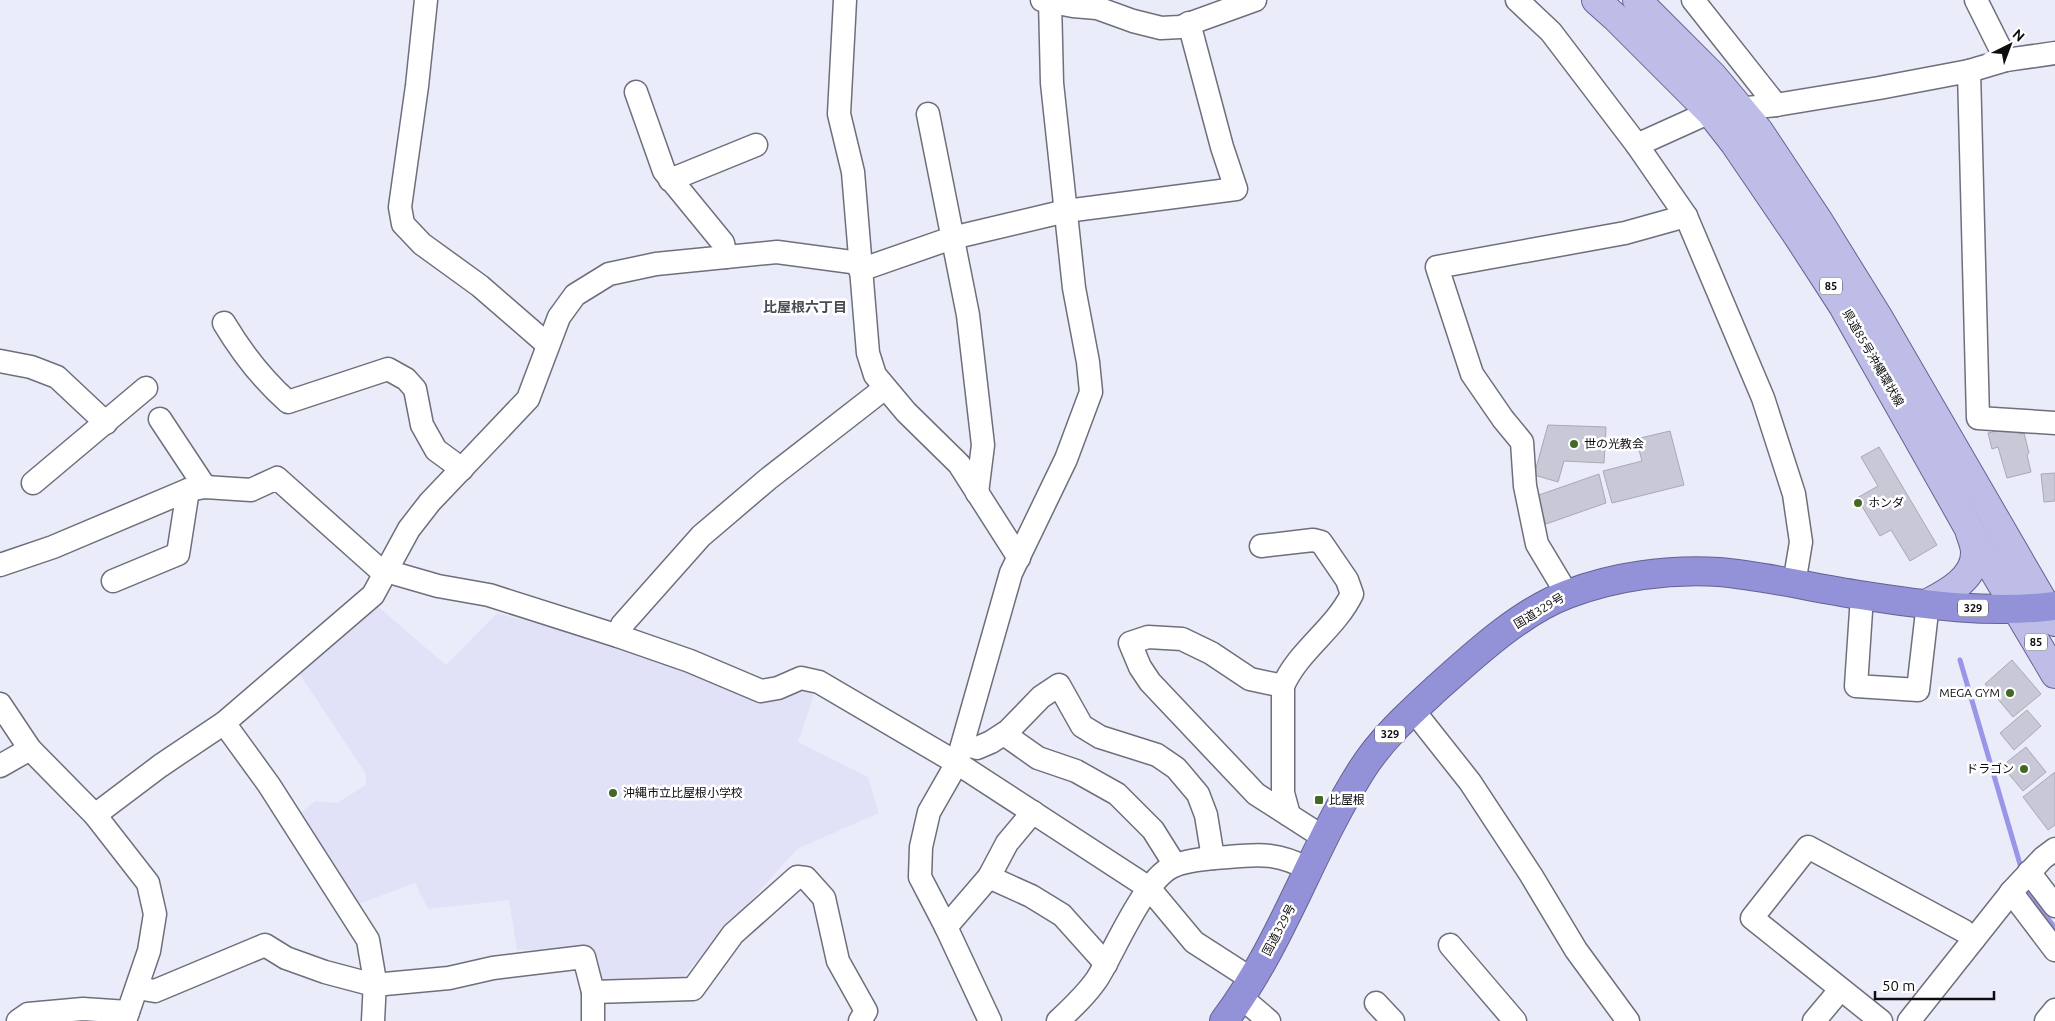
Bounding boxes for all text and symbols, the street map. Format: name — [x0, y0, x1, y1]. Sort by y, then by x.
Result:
north arrow — [1985, 20, 2035, 70]
text: N — [2009, 26, 2028, 45]
road number: 85 — [1820, 278, 1842, 294]
district label: 比屋根六丁目 — [763, 299, 847, 315]
street label: 県道85号沖縄環状線 — [1840, 307, 1906, 408]
place label: 世の光教会 — [1584, 437, 1644, 450]
marker: 世の光教会 — [1568, 438, 1580, 450]
place label: ホンダ — [1868, 496, 1904, 509]
marker: ホンダ — [1852, 497, 1864, 509]
street label: 国道329号 — [1511, 590, 1566, 631]
road number: 329 — [1958, 600, 1988, 616]
road number: 85 — [2025, 634, 2047, 650]
place label: MEGA GYM — [1939, 686, 2000, 699]
marker: MEGA GYM — [2004, 687, 2016, 699]
road number: 329 — [1375, 726, 1405, 742]
place label: ドラゴン — [1966, 762, 2014, 775]
marker: ドラゴン — [2018, 763, 2030, 775]
place label: 沖縄市立比屋根小学校 — [623, 786, 743, 799]
marker: 沖縄市立比屋根小学校 — [607, 787, 619, 799]
place label: 比屋根 — [1329, 793, 1365, 806]
marker: 比屋根 — [1313, 794, 1325, 806]
street label: 国道329号 — [1260, 902, 1298, 958]
scale bar — [1875, 968, 1994, 1000]
text: 50 m — [1882, 977, 1915, 994]

